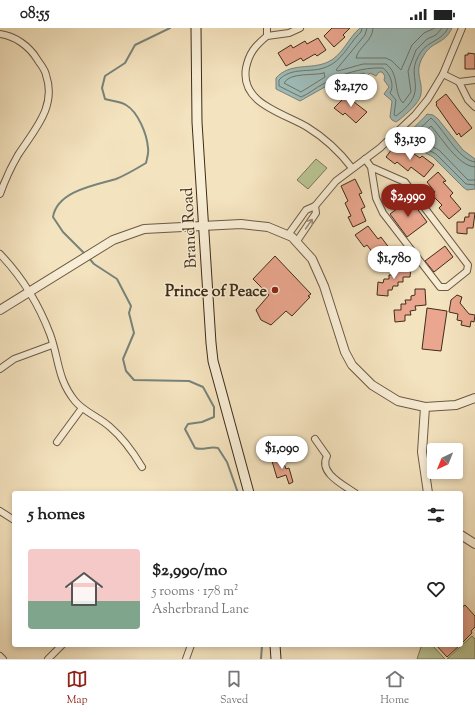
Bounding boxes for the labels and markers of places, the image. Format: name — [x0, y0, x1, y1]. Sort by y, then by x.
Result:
pin: $2,170 — [318, 74, 384, 108]
pin: $3,130 — [377, 127, 443, 161]
pin: $2,990 — [375, 184, 441, 218]
pin: $1,780 — [361, 246, 427, 280]
place label: Prince of Peace — [165, 281, 268, 304]
marker: Prince of Peace — [270, 285, 280, 295]
pin: $1,090 — [249, 436, 315, 470]

